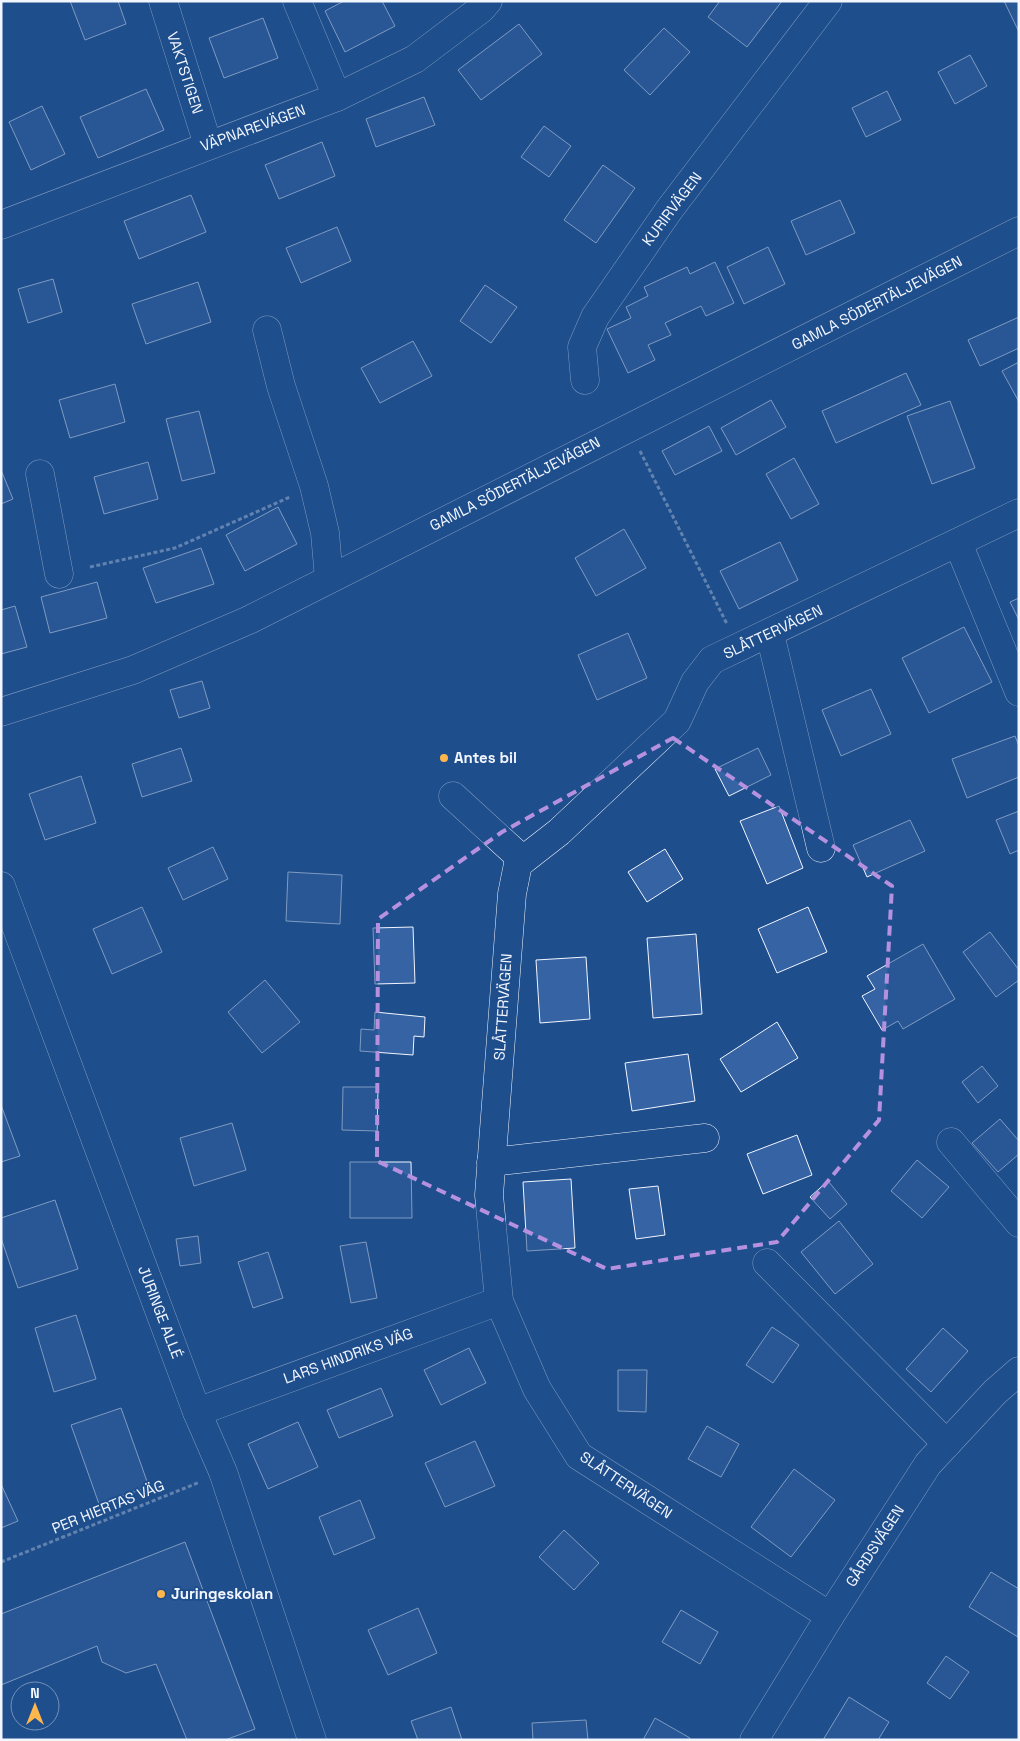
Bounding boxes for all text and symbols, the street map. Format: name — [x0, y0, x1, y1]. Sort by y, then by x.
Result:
street label: VAKTSTIGEN — [163, 29, 208, 116]
street label: VÄPNAREVÄGEN — [198, 100, 308, 155]
street label: KURIRVÄGEN — [638, 168, 706, 249]
street label: GAMLA SÖDERTÄLJEVÄGEN — [788, 251, 965, 354]
street label: GAMLA SÖDERTÄLJEVÄGEN — [426, 432, 603, 535]
street label: SLÅTTERVÄGEN — [720, 600, 825, 663]
place label: Antes bil — [454, 748, 517, 767]
marker: Antes bil — [438, 752, 450, 764]
street label: SLÅTTERVÄGEN — [489, 953, 516, 1061]
street label: JURINGE ALLÉ — [134, 1263, 187, 1361]
street label: LARS HINDRIKS VÄG — [281, 1323, 415, 1388]
street label: SLÅTTERVÄGEN — [577, 1447, 676, 1522]
street label: PER HIERTAS VÄG — [49, 1475, 167, 1538]
street label: GÅRDSVÄGEN — [841, 1501, 908, 1590]
place label: Juringeskolan — [171, 1584, 273, 1603]
marker: Juringeskolan — [155, 1588, 167, 1600]
north arrow — [10, 1681, 60, 1731]
text: N — [30, 1684, 40, 1702]

